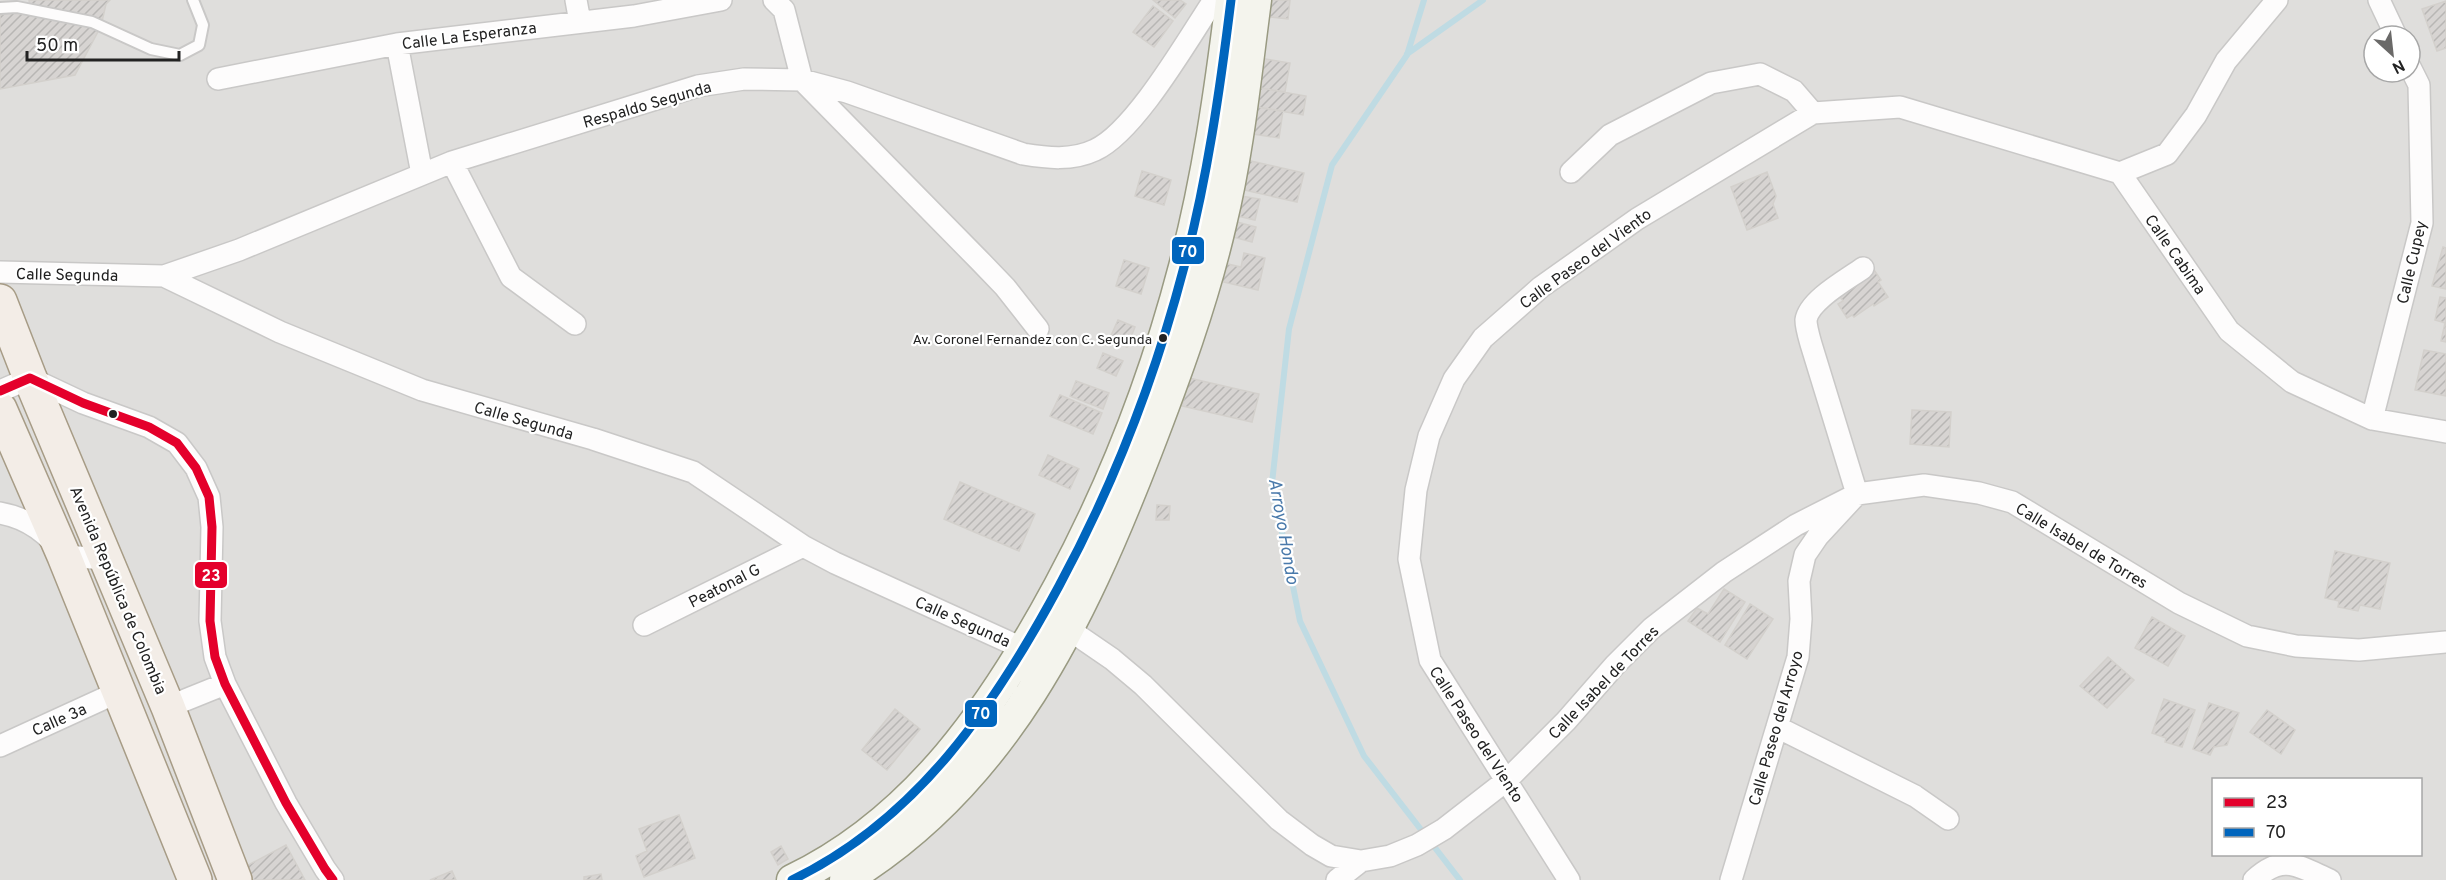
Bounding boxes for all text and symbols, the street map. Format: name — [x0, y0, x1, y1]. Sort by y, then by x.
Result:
street label: Calle La Esperanza — [401, 19, 538, 55]
scale bar — [27, 24, 178, 62]
north arrow — [2362, 24, 2422, 84]
text: 50 m — [36, 35, 78, 58]
text: N — [2388, 54, 2408, 77]
street label: Respaldo Segunda — [581, 78, 714, 134]
street label: Calle Paseo del Viento — [1516, 205, 1656, 314]
street label: Calle Cabima — [2139, 211, 2209, 299]
street label: Calle Cupey — [2394, 219, 2432, 306]
line badge: 70 — [1171, 236, 1205, 265]
text: 70 — [1178, 243, 1198, 263]
street label: Calle Segunda — [16, 265, 118, 287]
place label: Av. Coronel Fernandez con C. Segunda — [912, 332, 1152, 349]
marker: Av. Coronel Fernandez con C. Segunda — [1157, 332, 1169, 344]
street label: Calle Segunda — [471, 398, 575, 446]
unlabelled marker — [107, 408, 119, 420]
water label: Arroyo Hondo — [1262, 476, 1303, 587]
street label: Avenida República de Colombia — [64, 484, 170, 698]
street label: Calle Isabel de Torres — [2011, 499, 2151, 594]
street label: Peatonal G — [686, 560, 764, 613]
line badge: 23 — [194, 561, 228, 589]
text: 23 — [201, 567, 221, 587]
street label: Calle Segunda — [911, 593, 1013, 653]
street label: Calle Isabel de Torres — [1545, 622, 1664, 745]
street label: Calle Paseo del Arroyo — [1745, 649, 1809, 808]
street label: Calle Paseo del Viento — [1424, 663, 1527, 807]
line badge: 70 — [964, 699, 998, 728]
street label: Calle 3a — [29, 700, 90, 742]
text: 70 — [971, 705, 991, 725]
legend — [2212, 778, 2422, 856]
text: 23 — [2266, 792, 2288, 815]
text: 70 — [2266, 822, 2286, 845]

